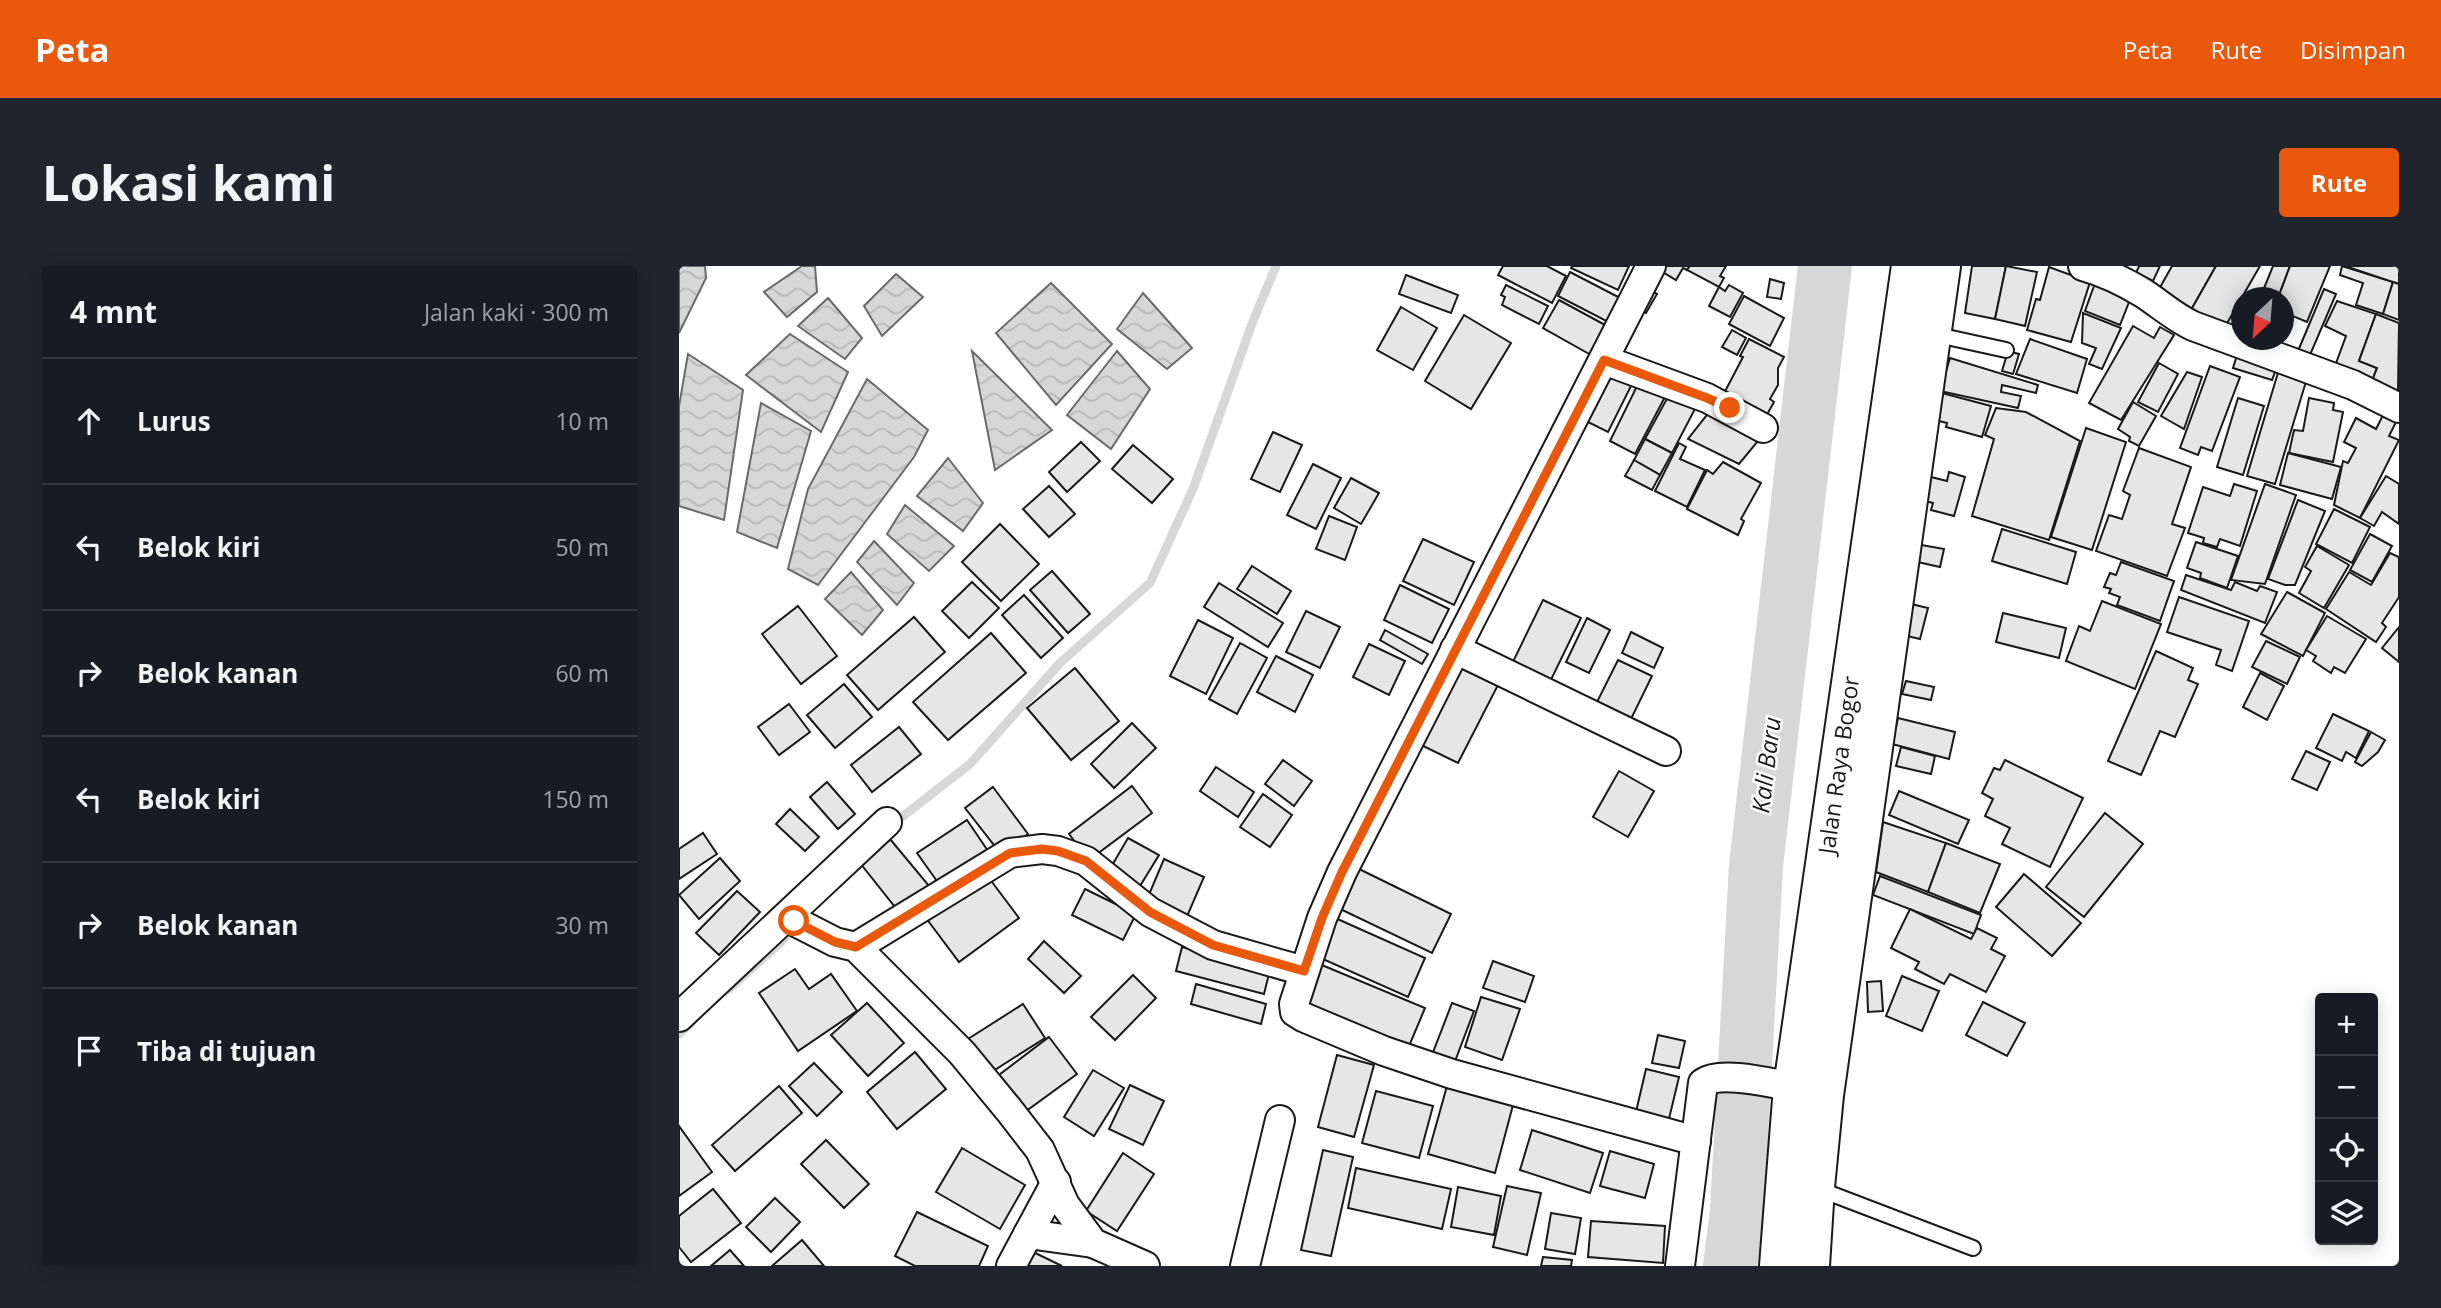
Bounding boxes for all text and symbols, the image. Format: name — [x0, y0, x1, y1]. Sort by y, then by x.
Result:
text: Peta — [35, 27, 109, 72]
text: Peta — [2123, 33, 2173, 66]
text: Rute — [2211, 33, 2262, 66]
text: Disimpan — [2300, 33, 2406, 66]
button: Rute — [2279, 148, 2399, 217]
text: Lokasi kami — [42, 149, 335, 215]
north arrow — [2231, 287, 2294, 350]
text: 4 mnt — [70, 291, 157, 332]
text: Jalan kaki · 300 m — [424, 296, 609, 328]
route end — [1714, 392, 1745, 423]
icon: ahead — [70, 402, 108, 440]
text: Lurus — [137, 403, 211, 439]
text: 10 m — [555, 405, 609, 437]
icon: left — [70, 528, 108, 566]
text: Belok kiri — [137, 529, 261, 565]
text: 50 m — [555, 531, 609, 563]
icon: right — [70, 654, 108, 692]
text: Belok kanan — [137, 655, 298, 691]
text: 60 m — [555, 657, 609, 689]
street label: Jalan Raya Bogor — [1809, 673, 1866, 858]
water label: Kali Baru — [1743, 715, 1788, 815]
icon: left — [70, 780, 108, 818]
text: Belok kiri — [137, 781, 261, 817]
text: 150 m — [542, 783, 609, 815]
route start — [778, 905, 809, 936]
icon: right — [70, 906, 108, 944]
text: Belok kanan — [137, 907, 298, 943]
text: 30 m — [555, 909, 609, 941]
map controls — [2315, 993, 2378, 1245]
button: + — [2315, 993, 2378, 1056]
icon: arrive — [70, 1032, 108, 1070]
text: Tiba di tujuan — [137, 1033, 316, 1069]
button: − — [2315, 1056, 2378, 1119]
button: locate — [2315, 1119, 2378, 1182]
button: layers — [2315, 1182, 2378, 1245]

